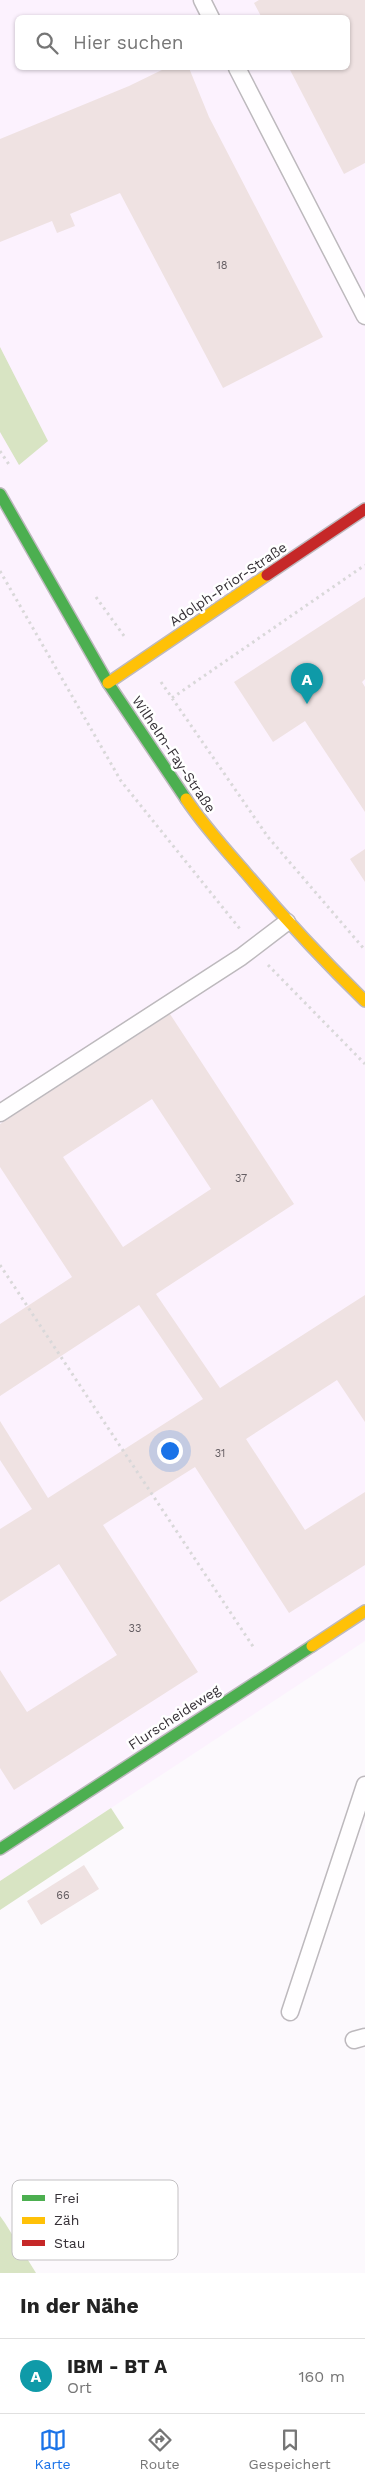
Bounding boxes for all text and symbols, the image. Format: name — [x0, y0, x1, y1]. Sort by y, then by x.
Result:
search box — [15, 15, 350, 70]
icon: search — [33, 29, 61, 57]
text: Hier suchen — [73, 31, 184, 54]
house number: 18 — [216, 259, 228, 272]
street label: Adolph-Prior-Straße — [166, 539, 290, 629]
pin: A — [291, 663, 323, 704]
street label: Wilhelm-Fay-Straße — [129, 693, 219, 815]
house number: 37 — [235, 1172, 247, 1185]
your location — [157, 1438, 183, 1464]
house number: 31 — [215, 1447, 225, 1460]
house number: 33 — [129, 1622, 141, 1635]
street label: Flurscheideweg — [125, 1681, 223, 1753]
house number: 66 — [56, 1889, 70, 1902]
legend — [12, 2180, 178, 2260]
text: Frei — [54, 2190, 79, 2206]
text: Zäh — [54, 2212, 79, 2228]
text: Stau — [54, 2235, 85, 2251]
text: In der Nähe — [20, 2293, 139, 2318]
text: IBM - BT A — [67, 2355, 167, 2378]
text: A — [31, 2367, 41, 2386]
text: 160 m — [298, 2367, 345, 2386]
text: Ort — [67, 2378, 92, 2397]
tab: Karte — [34, 2426, 71, 2472]
tab: Route — [140, 2426, 180, 2472]
tab: Gespeichert — [249, 2426, 331, 2472]

